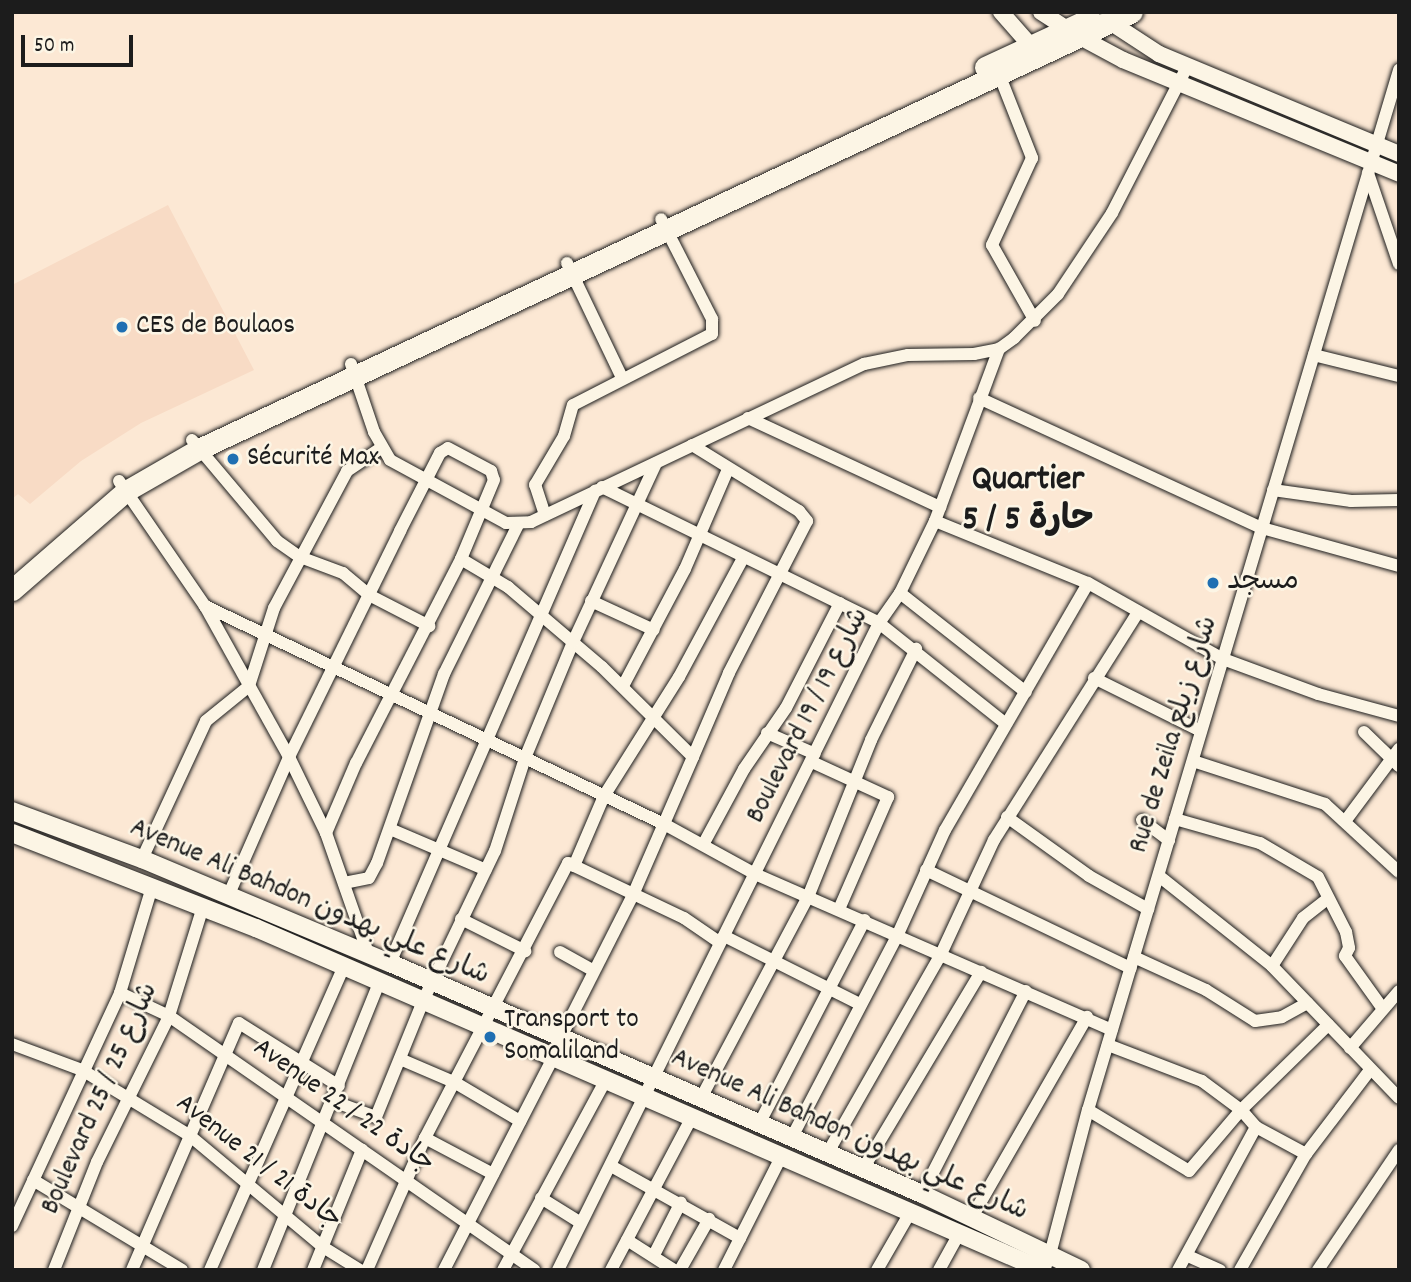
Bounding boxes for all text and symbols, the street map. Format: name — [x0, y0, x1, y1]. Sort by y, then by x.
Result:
scale bar — [24, 21, 136, 65]
text: 50 m — [34, 32, 74, 62]
place label: CES de Boulaos — [136, 310, 295, 344]
marker: CES de Boulaos — [114, 319, 130, 335]
place label: Sécurité Max — [247, 442, 379, 476]
marker: Sécurité Max — [225, 451, 241, 467]
district label: Quartier 5 / حارة 5 — [962, 460, 1094, 542]
place label: مسجد — [1227, 566, 1299, 600]
marker: مسجد — [1205, 575, 1221, 591]
street label: Boulevard 19 / شارع 19 — [740, 603, 878, 829]
street label: Rue de Zeila شارع زيلع — [1123, 613, 1227, 857]
street label: Avenue Ali Bahdon شارع علي بهدون — [124, 812, 494, 994]
street label: Boulevard 25 / شارع 25 — [35, 978, 167, 1220]
place label: Transport to Somaliland — [504, 1004, 639, 1070]
marker: Transport to Somaliland — [482, 1029, 498, 1045]
street label: Avenue 22 / جادة 22 — [246, 1032, 440, 1182]
street label: Avenue Ali Bahdon شارع علي بهدون — [665, 1042, 1033, 1230]
street label: Avenue 21 / جادة 21 — [168, 1088, 348, 1238]

